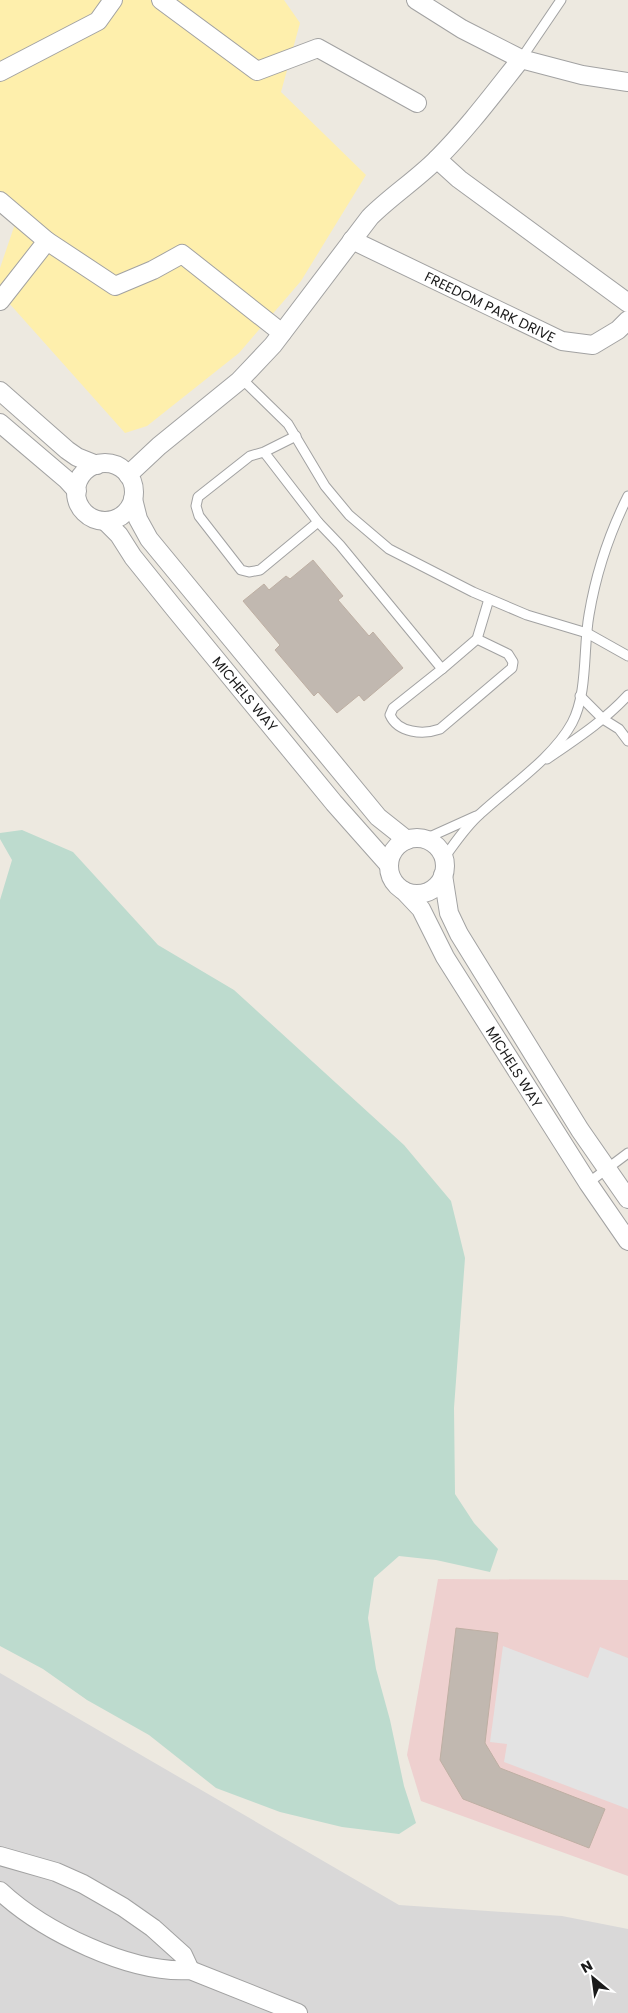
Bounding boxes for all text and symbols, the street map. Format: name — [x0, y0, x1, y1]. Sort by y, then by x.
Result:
street label: FREEDOM PARK DRIVE — [421, 267, 559, 347]
street label: MICHELS WAY — [208, 652, 282, 736]
street label: MICHELS WAY — [481, 1022, 547, 1112]
north arrow — [568, 1953, 618, 2003]
text: N — [577, 1955, 596, 1978]

